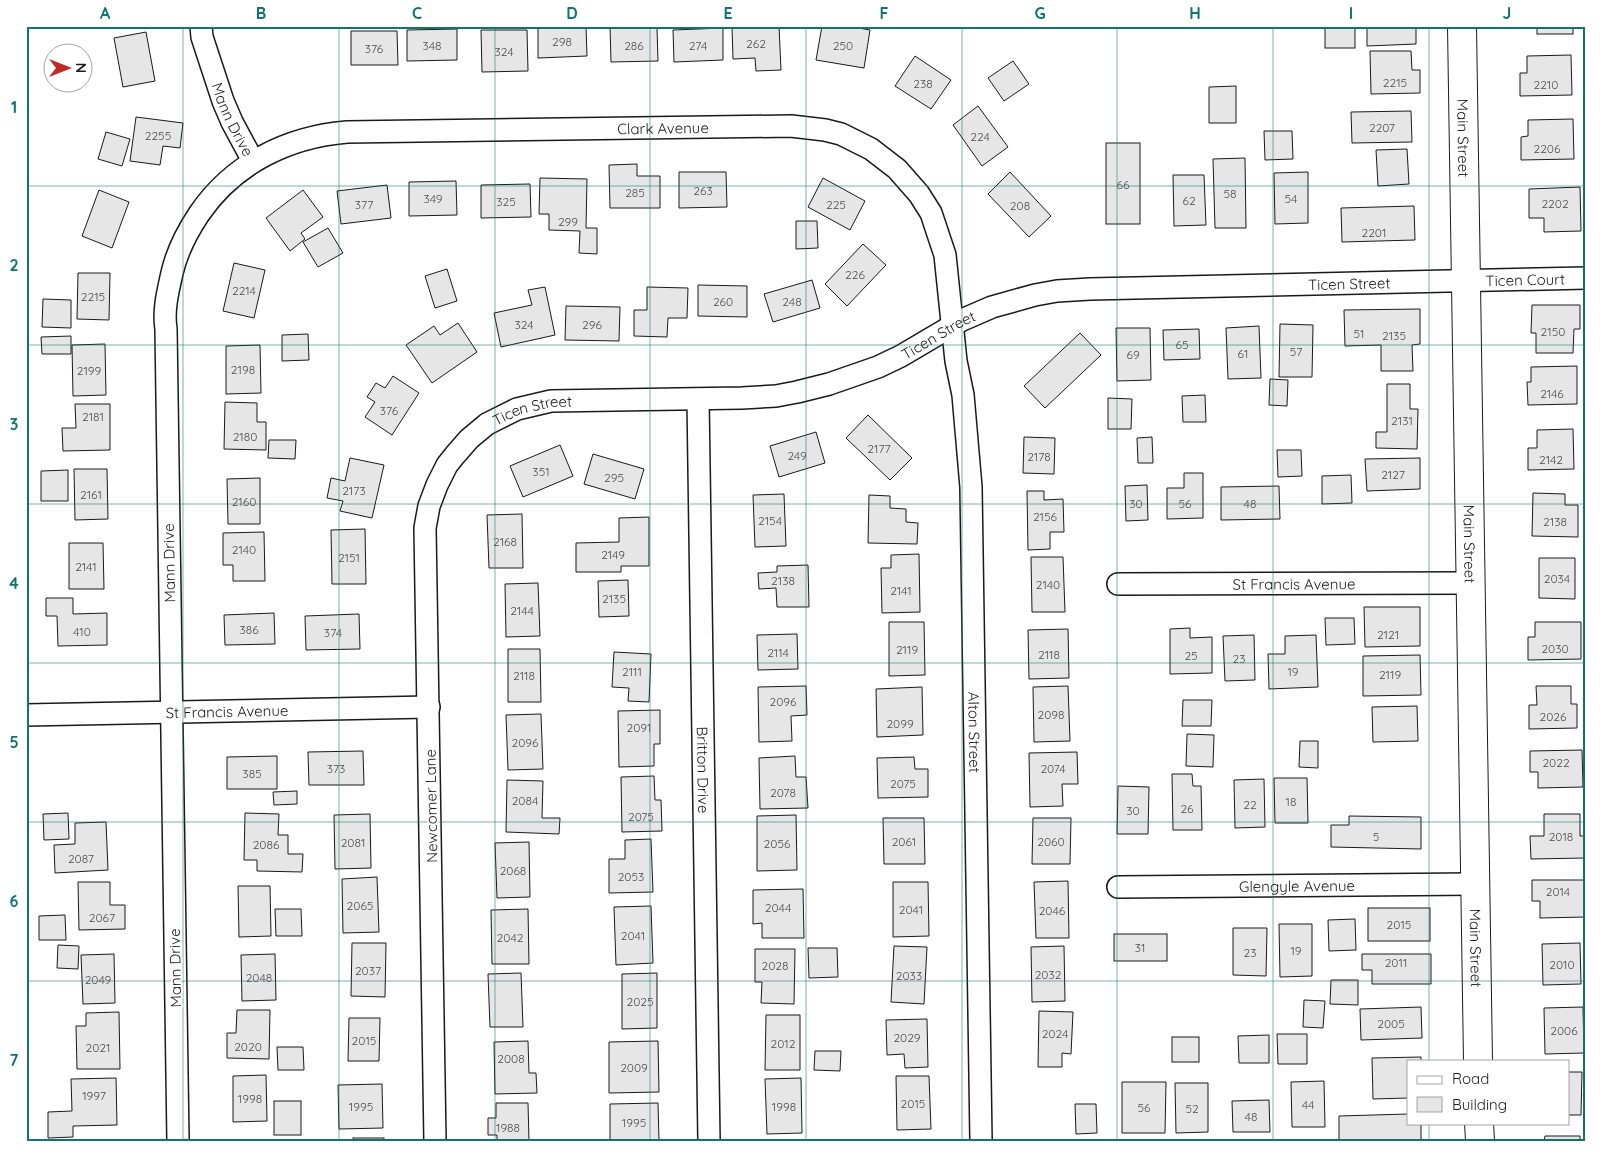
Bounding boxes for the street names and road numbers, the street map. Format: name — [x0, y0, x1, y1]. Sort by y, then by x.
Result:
street label: Mann Drive — [208, 80, 258, 159]
street label: Main Street — [1454, 99, 1474, 177]
street label: Clark Avenue — [617, 118, 709, 138]
street label: Ticen Court — [1485, 269, 1565, 290]
street label: Ticen Street — [1308, 273, 1391, 294]
street label: Ticen Street — [898, 306, 978, 363]
street label: Ticen Street — [489, 391, 572, 429]
street label: Main Street — [1460, 505, 1480, 583]
street label: Mann Drive — [159, 523, 179, 603]
street label: St Francis Avenue — [1233, 574, 1355, 593]
street label: Alton Street — [965, 692, 985, 773]
street label: St Francis Avenue — [165, 700, 289, 722]
street label: Britton Drive — [693, 726, 714, 814]
street label: Newcomer Lane — [421, 749, 441, 863]
street label: Glengyle Avenue — [1239, 876, 1355, 895]
street label: Main Street — [1466, 908, 1486, 987]
street label: Mann Drive — [165, 928, 185, 1008]

